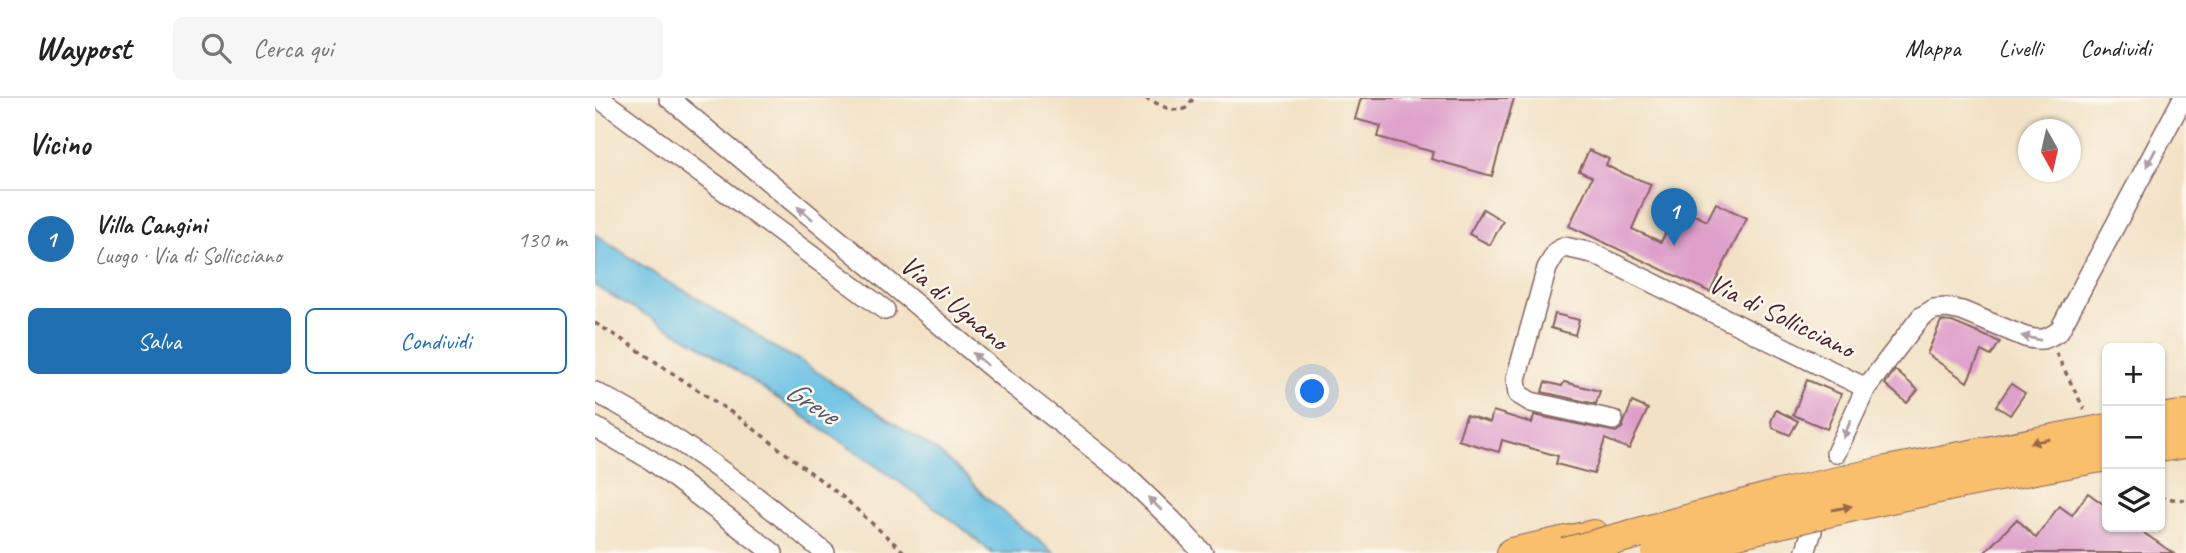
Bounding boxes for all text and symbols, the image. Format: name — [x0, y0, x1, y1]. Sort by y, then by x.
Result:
search box — [173, 17, 663, 80]
text: Waypost — [35, 27, 131, 69]
icon: search — [197, 29, 235, 67]
text: Cerca qui — [253, 32, 333, 65]
text: Mappa — [1905, 33, 1961, 63]
text: Livelli — [1999, 33, 2042, 63]
text: Condividi — [2080, 33, 2151, 63]
north arrow — [2018, 119, 2081, 182]
text: Vicino — [28, 125, 90, 163]
one-way arrow — [2146, 149, 2158, 169]
pin: 1 — [1651, 188, 1697, 246]
one-way arrow — [797, 206, 815, 221]
text: Villa Cangini — [95, 208, 207, 241]
text: 1 — [46, 225, 56, 254]
text: 130 m — [518, 225, 567, 254]
text: Luogo · Via di Sollicciano — [95, 241, 282, 270]
street label: Via di Ugnano — [893, 247, 1018, 360]
street label: Via di Sollicciano — [1703, 265, 1863, 367]
button: Salva — [28, 308, 291, 374]
button: Condividi — [305, 308, 567, 374]
one-way arrow — [2020, 332, 2042, 343]
map controls — [2102, 343, 2165, 532]
button: + — [2102, 343, 2165, 406]
one-way arrow — [972, 352, 989, 367]
water label: Greve — [779, 371, 849, 435]
your location — [1295, 374, 1329, 408]
button: − — [2102, 406, 2165, 469]
one-way arrow — [1841, 419, 1853, 439]
one-way arrow — [2029, 436, 2051, 447]
button: layers — [2102, 469, 2165, 532]
one-way arrow — [1147, 495, 1164, 512]
one-way arrow — [1831, 502, 1853, 513]

